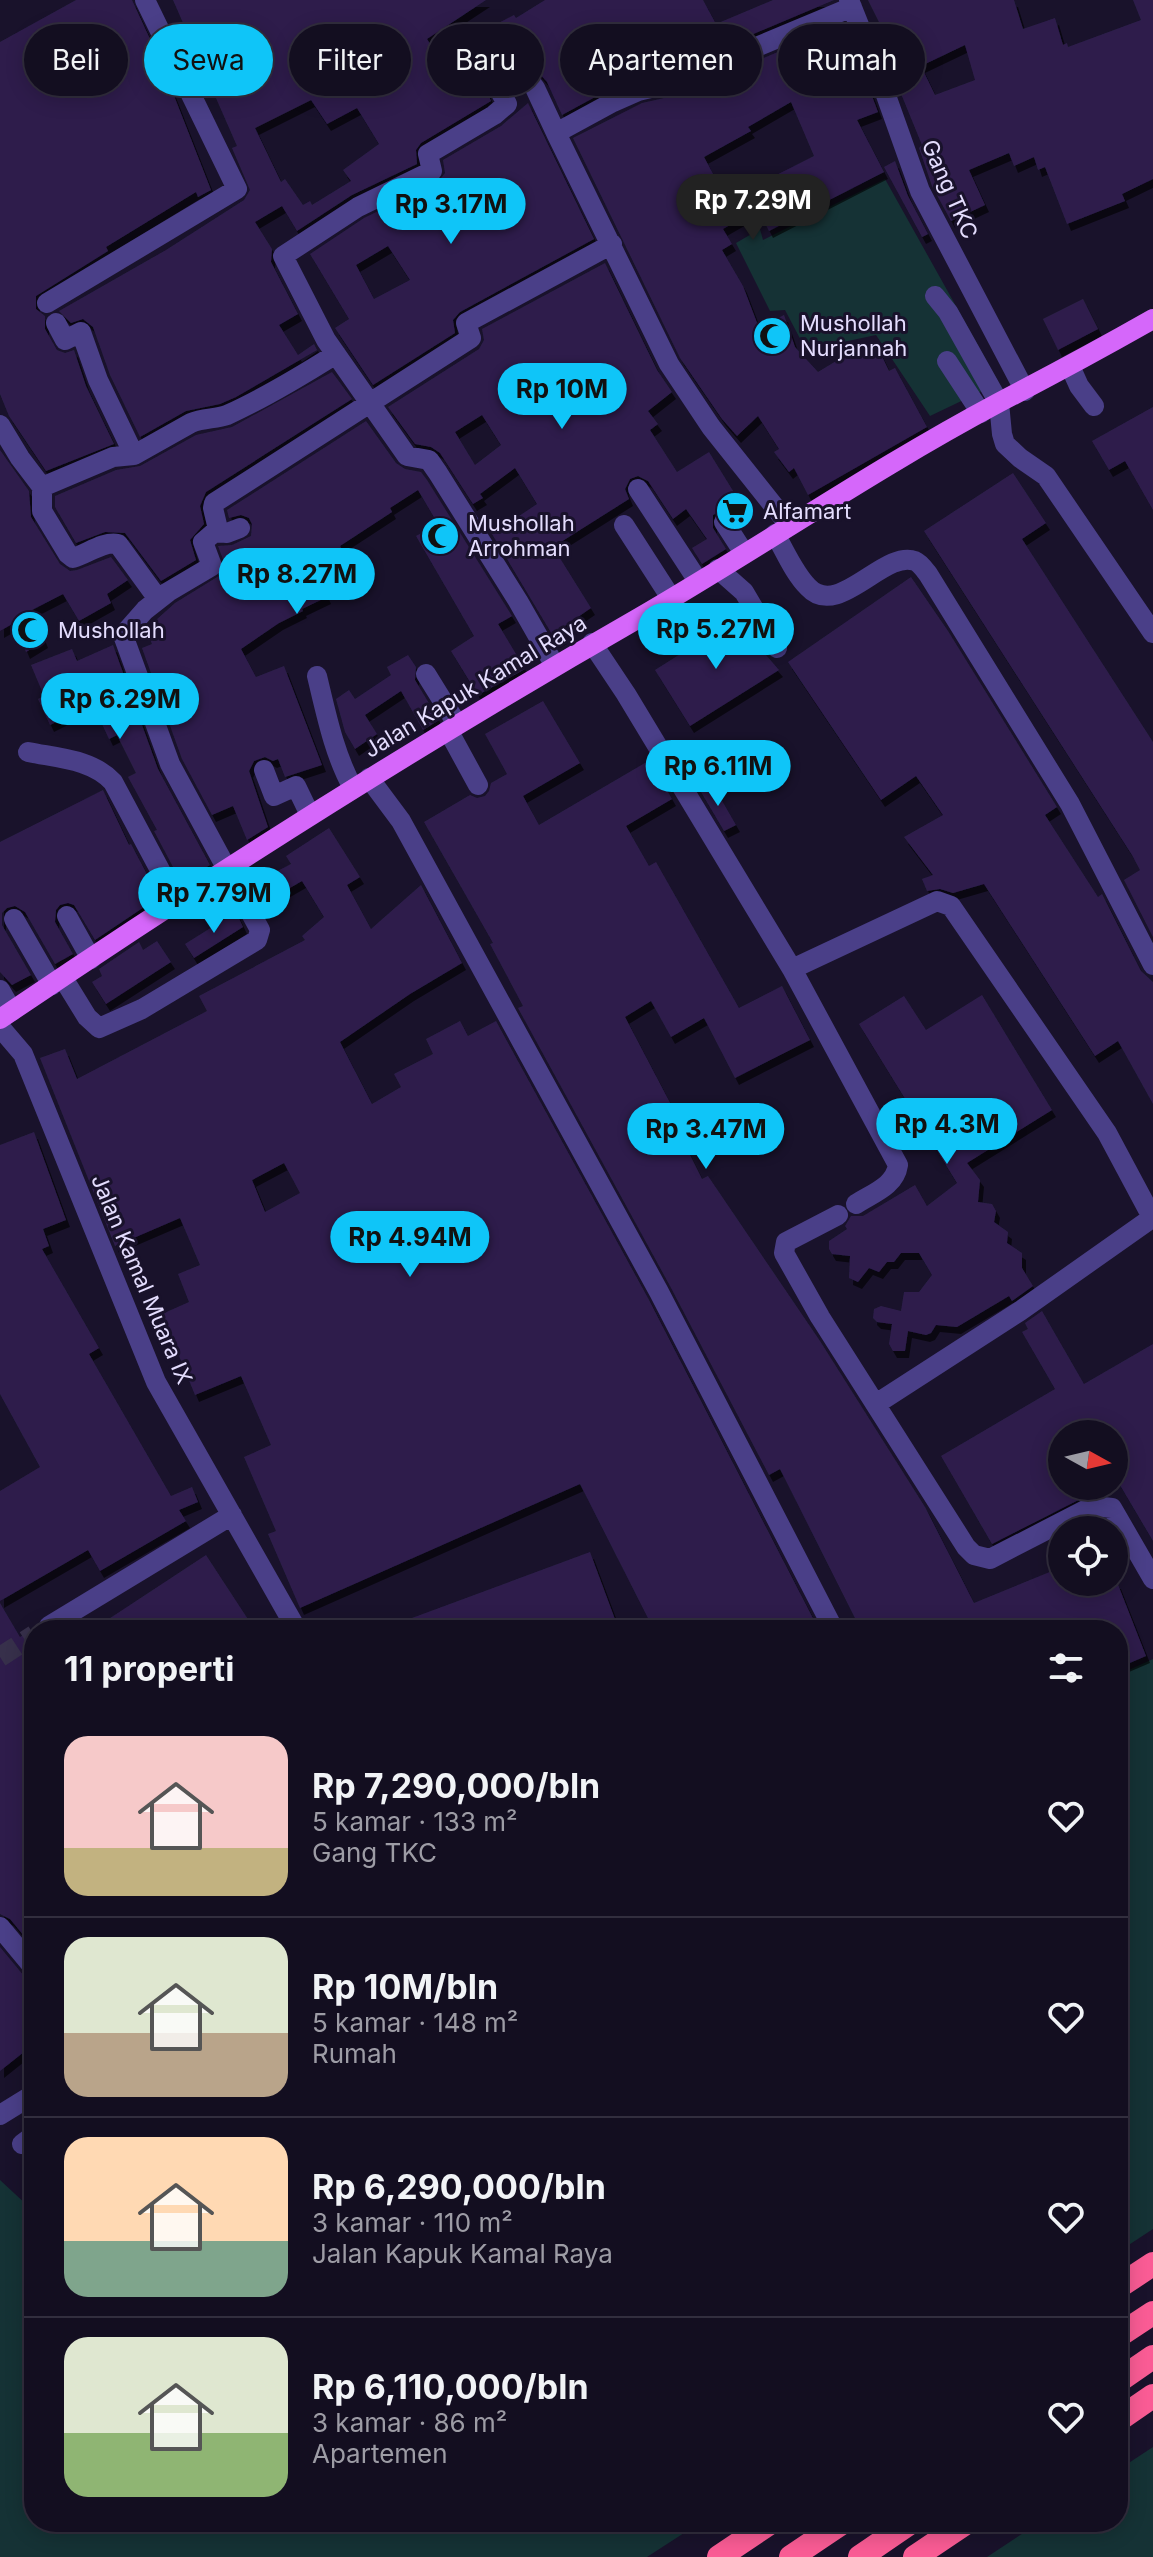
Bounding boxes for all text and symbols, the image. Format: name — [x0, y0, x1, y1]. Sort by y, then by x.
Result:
chip: Beli — [24, 24, 128, 96]
chip: Sewa — [144, 24, 273, 96]
chip: Filter — [289, 24, 411, 96]
chip: Baru — [427, 24, 544, 96]
chip: Apartemen — [560, 24, 762, 96]
chip: Rumah — [778, 24, 925, 96]
street label: Gang TKC — [917, 135, 983, 243]
pin: Rp 7.29M — [670, 174, 836, 242]
pin: Rp 3.17M — [368, 178, 534, 246]
text: Rp 7.29M — [694, 184, 812, 215]
text: Rp 3.17M — [395, 188, 507, 219]
place label: Mushollah Nurjannah — [800, 310, 907, 361]
mosque icon: Mushollah Nurjannah — [751, 315, 793, 357]
pin: Rp 10M — [497, 363, 627, 431]
text: Rp 10M — [516, 373, 608, 404]
supermarket icon: Alfamart — [714, 490, 756, 532]
place label: Alfamart — [763, 498, 851, 524]
place label: Mushollah Arrohman — [468, 510, 575, 561]
mosque icon: Mushollah Arrohman — [419, 515, 461, 557]
pin: Rp 8.27M — [214, 548, 380, 616]
text: Rp 8.27M — [237, 558, 357, 589]
pin: Rp 5.27M — [633, 603, 799, 671]
mosque icon: Mushollah — [9, 609, 51, 651]
street label: Jalan Kapuk Kamal Raya — [359, 609, 591, 763]
text: Rp 5.27M — [656, 613, 776, 644]
place label: Mushollah — [58, 617, 165, 643]
pin: Rp 6.29M — [37, 673, 203, 741]
text: Rp 6.29M — [59, 683, 181, 714]
pin: Rp 6.11M — [635, 740, 801, 808]
text: Rp 6.11M — [664, 750, 772, 781]
pin: Rp 7.79M — [131, 867, 297, 935]
text: Rp 7.79M — [156, 877, 272, 908]
pin: Rp 4.3M — [873, 1098, 1021, 1166]
pin: Rp 3.47M — [623, 1103, 789, 1171]
text: Rp 4.3M — [894, 1108, 1000, 1139]
text: Rp 3.47M — [645, 1113, 767, 1144]
street label: Jalan Kamal Muara IX — [86, 1170, 198, 1388]
pin: Rp 4.94M — [327, 1211, 493, 1279]
text: Rp 4.94M — [348, 1221, 472, 1252]
north arrow — [1048, 1420, 1128, 1500]
map controls — [1048, 1420, 1128, 1596]
button: locate — [1048, 1516, 1128, 1596]
icon: filters — [1044, 1646, 1088, 1690]
text: 11 properti — [64, 1648, 235, 1689]
text: Rp 7,290,000/bln — [312, 1765, 600, 1806]
icon: home — [128, 1768, 224, 1864]
icon: heart — [1044, 1794, 1088, 1838]
text: 5 kamar · 133 m² — [312, 1806, 518, 1837]
text: Gang TKC — [312, 1837, 437, 1868]
text: Rp 10M/bln — [312, 1966, 498, 2007]
icon: home — [128, 1969, 224, 2065]
icon: heart — [1044, 1995, 1088, 2039]
text: 5 kamar · 148 m² — [312, 2007, 518, 2038]
text: Rumah — [312, 2038, 397, 2069]
text: Rp 6,290,000/bln — [312, 2166, 606, 2207]
icon: home — [128, 2169, 224, 2265]
icon: heart — [1044, 2195, 1088, 2239]
text: 3 kamar · 110 m² — [312, 2207, 513, 2238]
text: Jalan Kapuk Kamal Raya — [312, 2238, 613, 2269]
text: Rp 6,110,000/bln — [312, 2366, 589, 2407]
icon: home — [128, 2369, 224, 2465]
icon: heart — [1044, 2395, 1088, 2439]
text: 3 kamar · 86 m² — [312, 2407, 507, 2438]
text: Apartemen — [312, 2438, 448, 2469]

